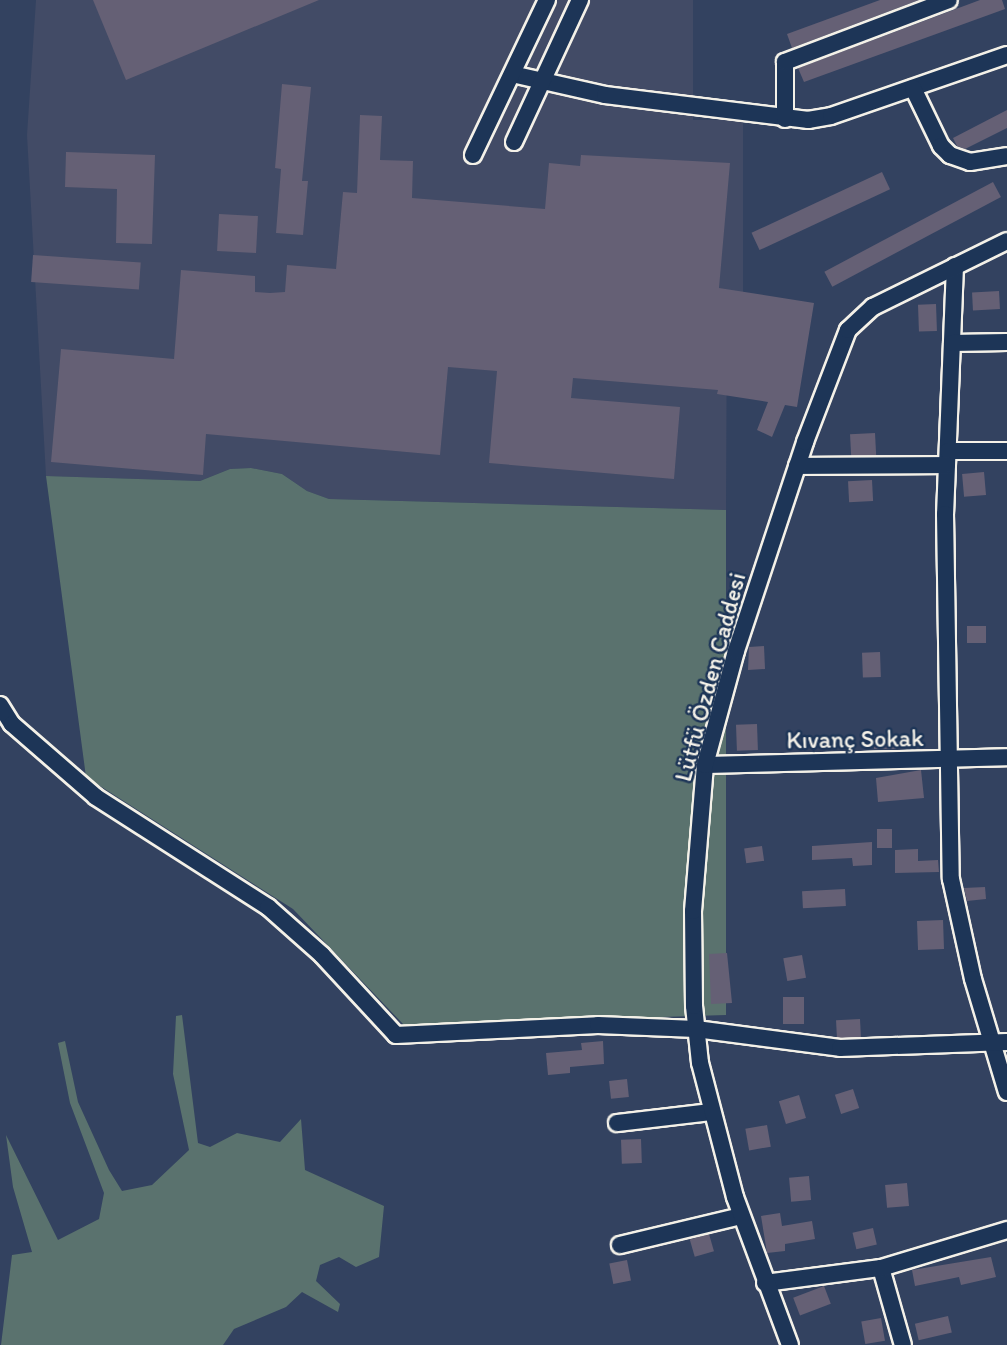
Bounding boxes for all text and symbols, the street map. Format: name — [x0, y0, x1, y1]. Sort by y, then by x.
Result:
street label: Lütfü Özden Caddesi — [668, 569, 752, 785]
street label: Kıvanç Sokak — [787, 723, 923, 755]

